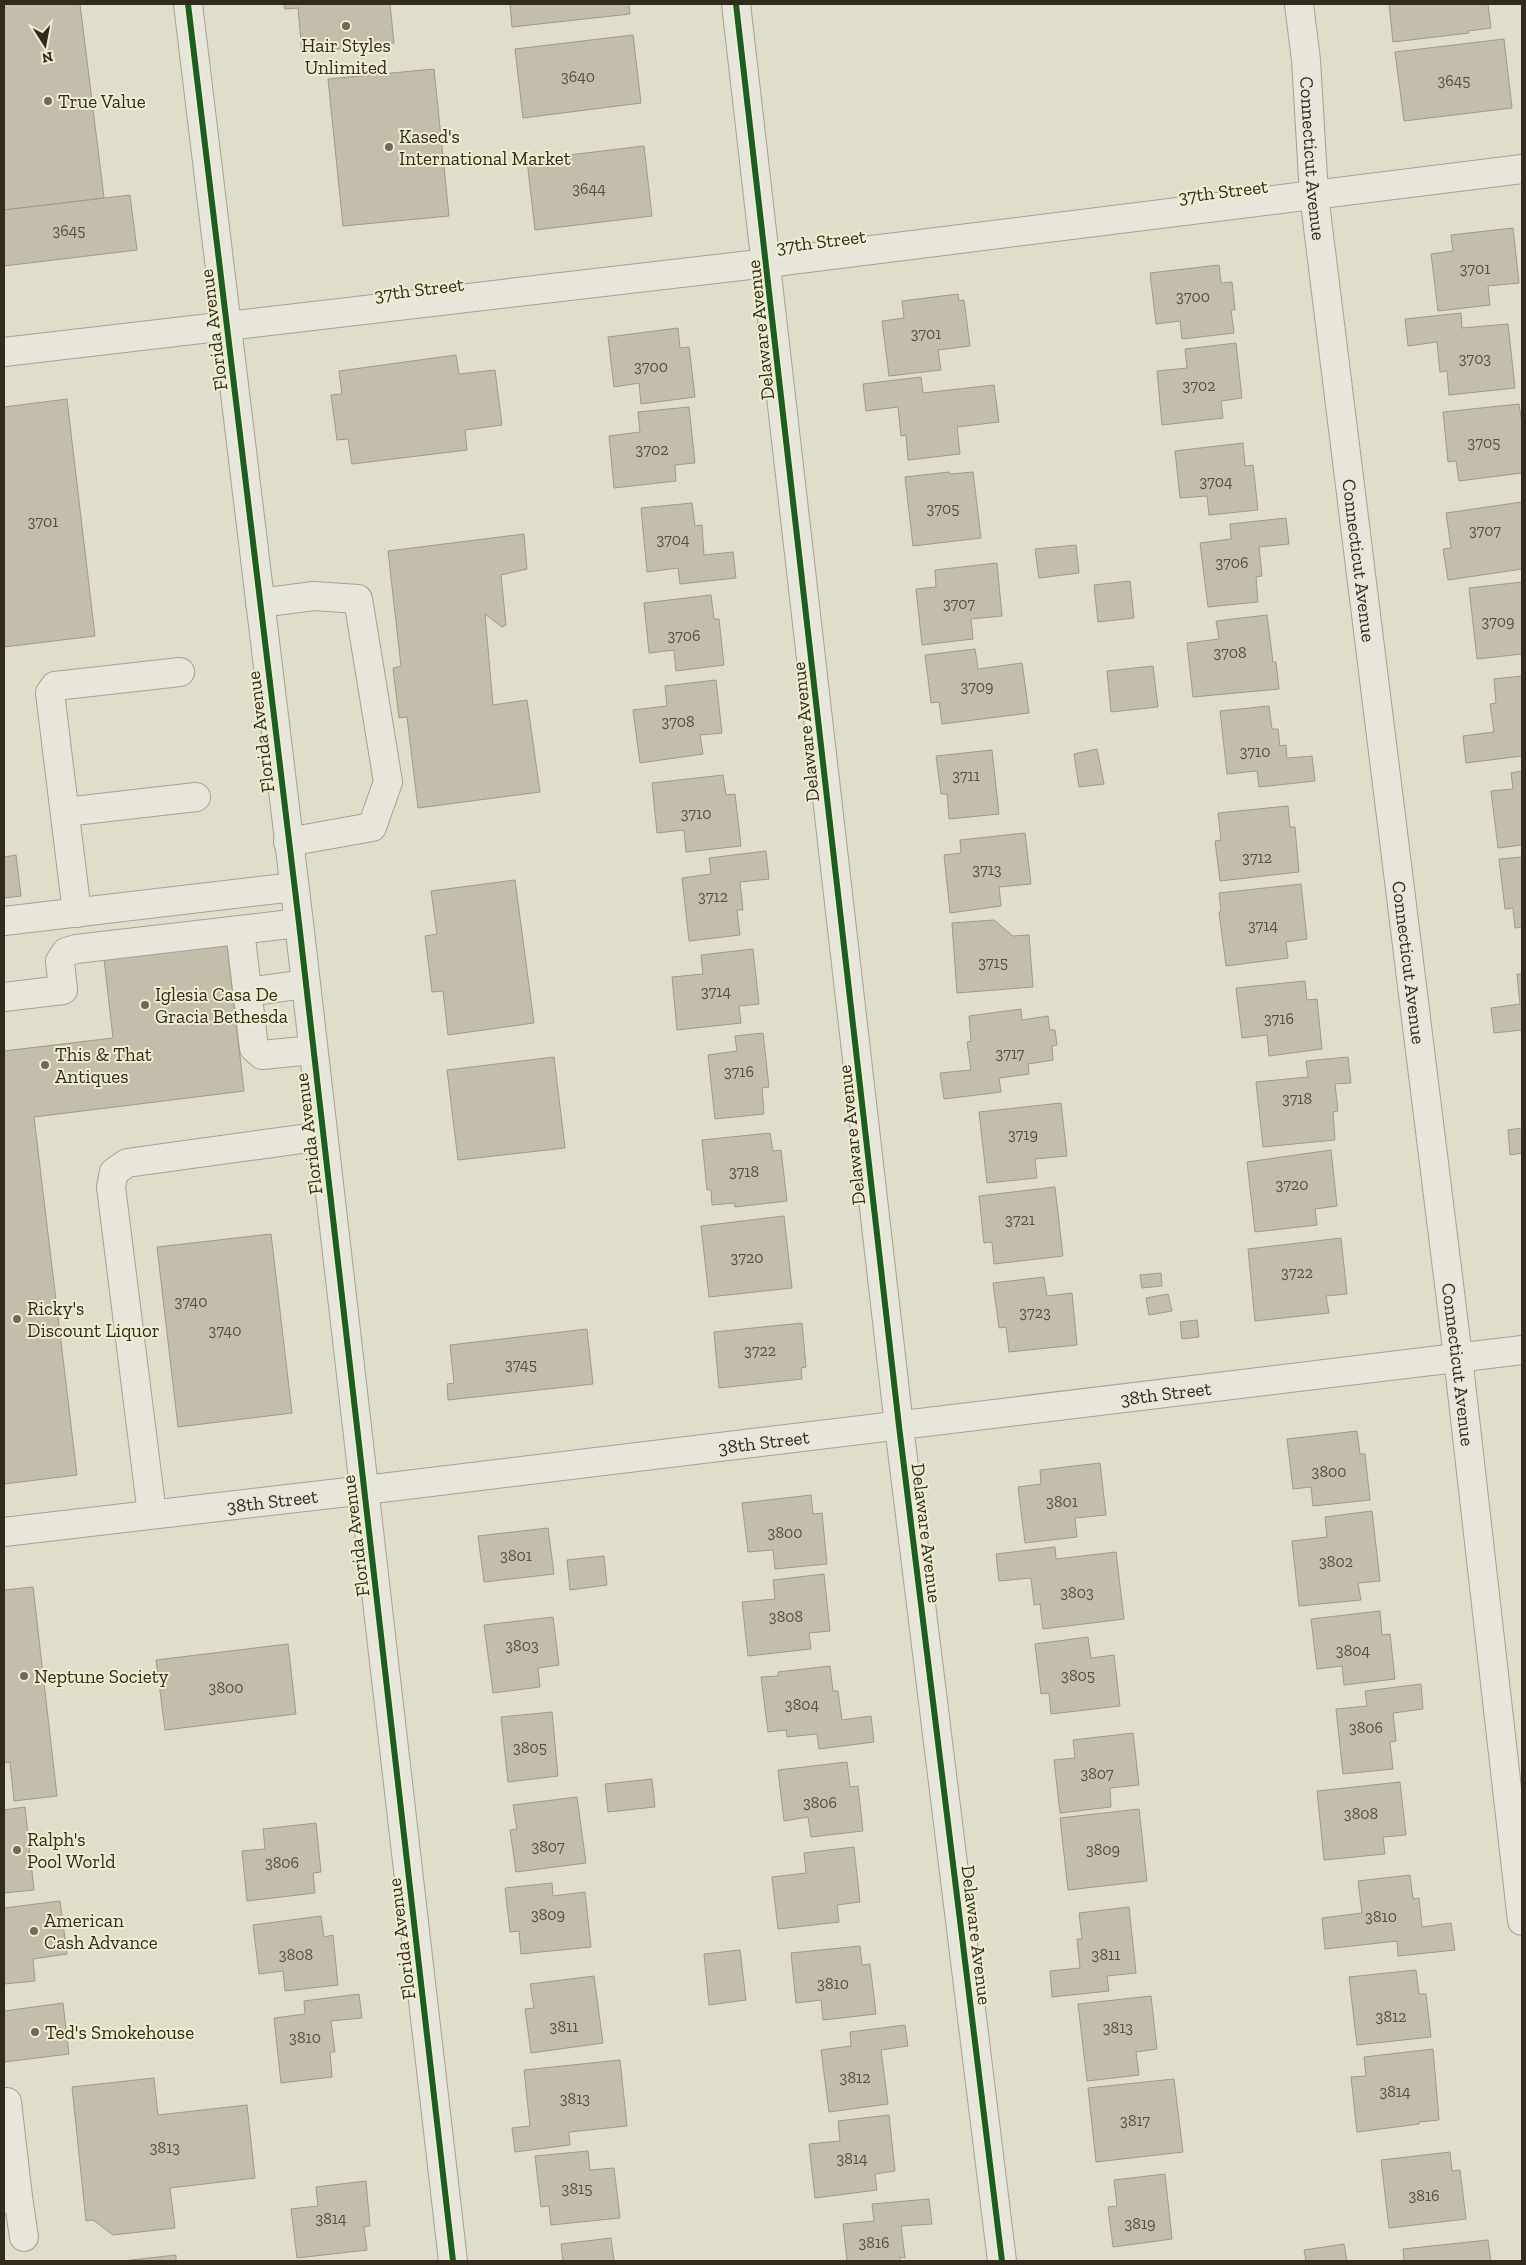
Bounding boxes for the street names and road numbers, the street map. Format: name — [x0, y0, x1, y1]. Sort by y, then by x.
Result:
street label: Connecticut Avenue — [1295, 76, 1331, 242]
street label: 37th Street — [1177, 175, 1269, 208]
street label: 37th Street — [775, 225, 867, 258]
street label: Delaware Avenue — [742, 259, 779, 401]
street label: Florida Avenue — [195, 268, 232, 392]
street label: 37th Street — [373, 273, 465, 306]
street label: Connecticut Avenue — [1337, 478, 1380, 644]
street label: Delaware Avenue — [787, 661, 824, 803]
street label: Florida Avenue — [242, 670, 279, 794]
street label: Connecticut Avenue — [1387, 880, 1430, 1046]
street label: Delaware Avenue — [833, 1064, 870, 1206]
street label: Florida Avenue — [290, 1072, 327, 1196]
street label: Connecticut Avenue — [1437, 1281, 1479, 1448]
street label: 38th Street — [1119, 1377, 1213, 1411]
street label: 38th Street — [717, 1425, 811, 1459]
street label: Delaware Avenue — [907, 1462, 947, 1604]
street label: Florida Avenue — [337, 1474, 374, 1598]
street label: 38th Street — [225, 1485, 319, 1518]
street label: Delaware Avenue — [957, 1864, 997, 2006]
street label: Florida Avenue — [383, 1877, 420, 2001]

